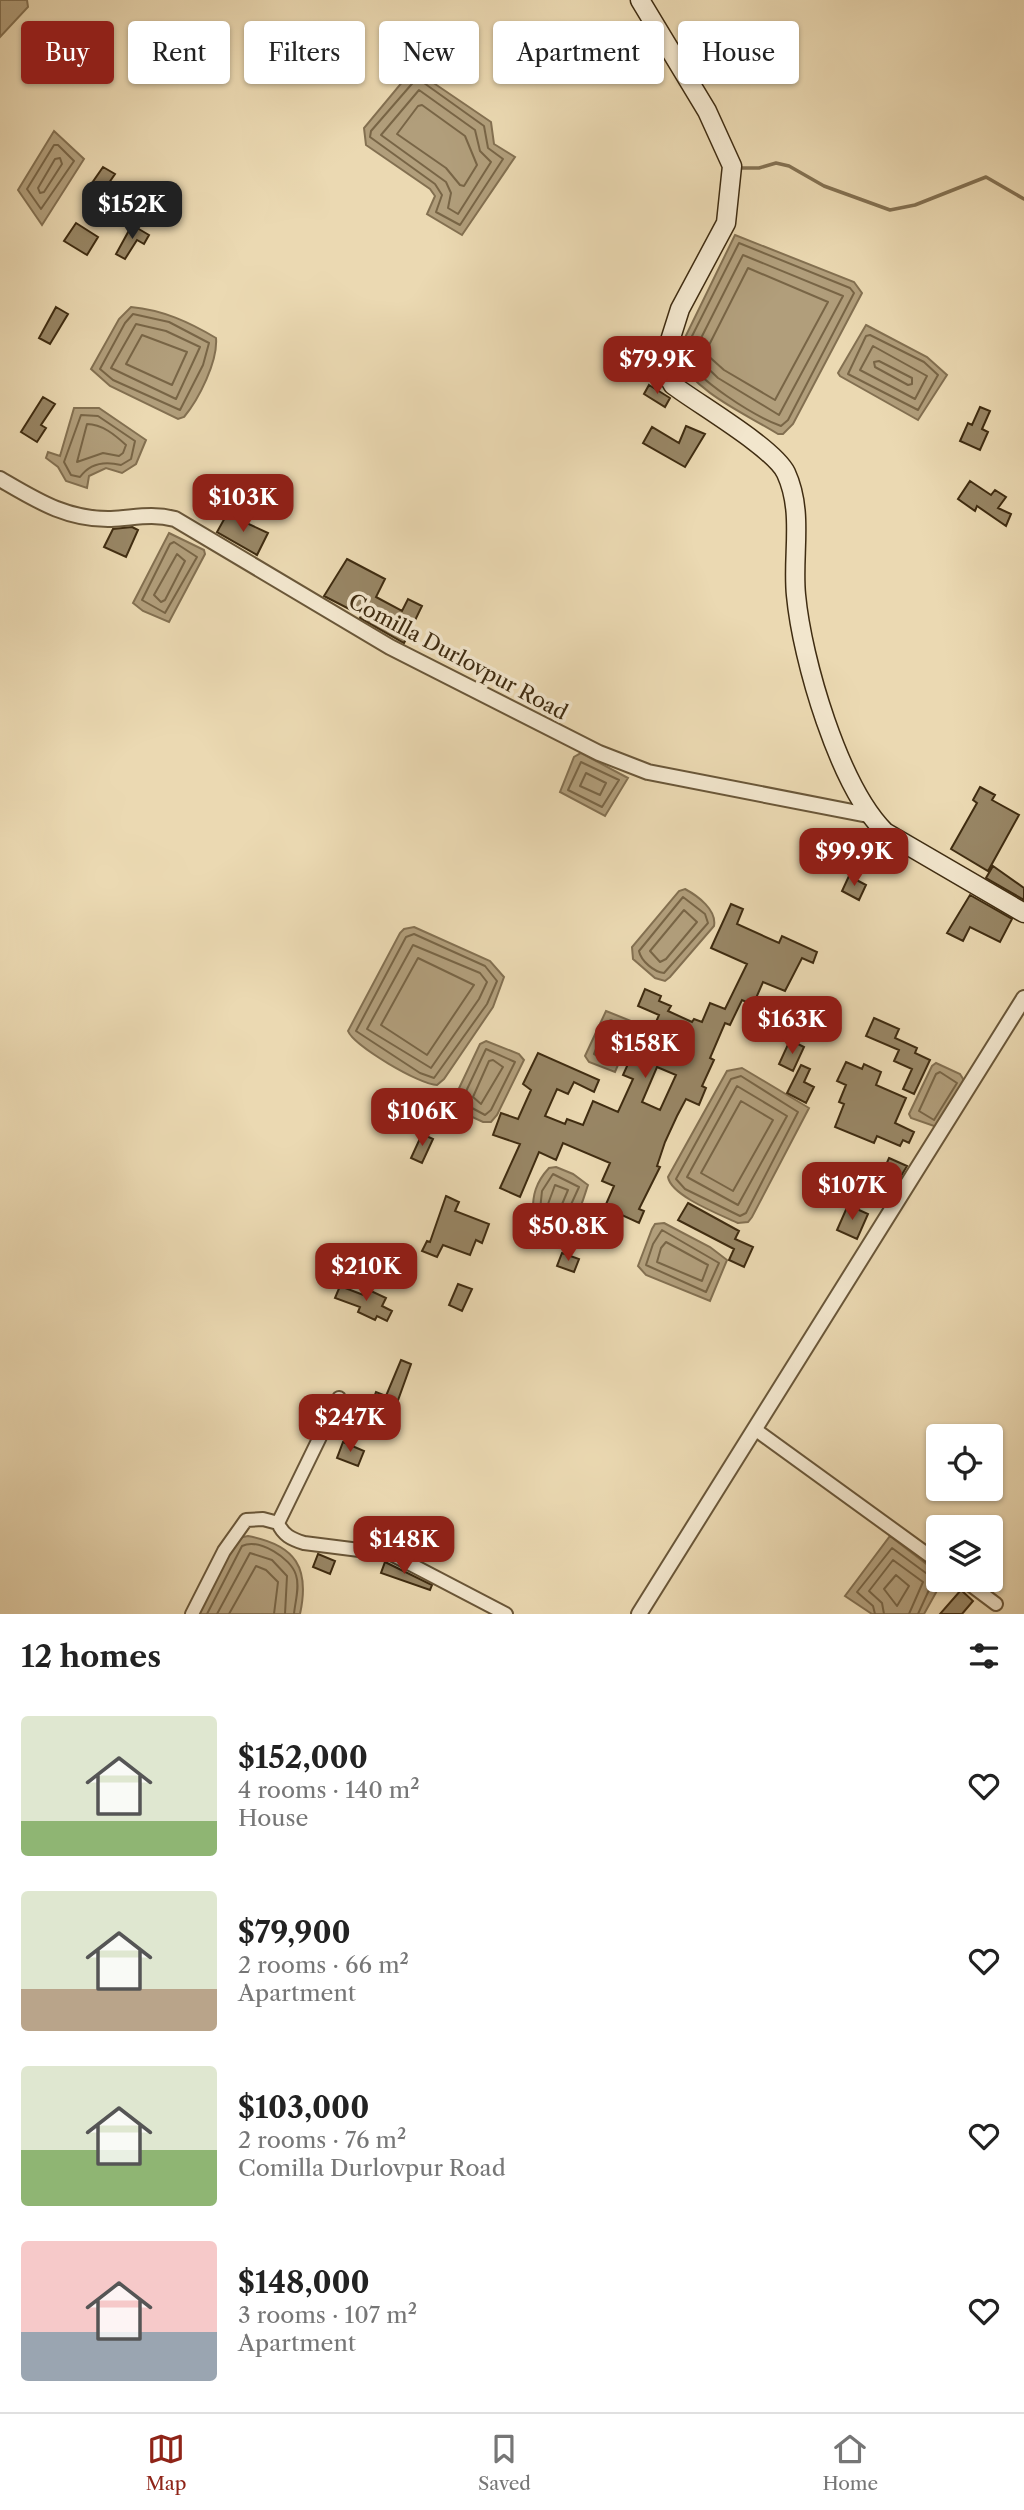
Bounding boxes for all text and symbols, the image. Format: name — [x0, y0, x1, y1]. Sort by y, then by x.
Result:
chip: Buy — [21, 21, 114, 84]
chip: Rent — [128, 21, 230, 84]
chip: Filters — [244, 21, 365, 84]
chip: New — [379, 21, 479, 84]
chip: Apartment — [493, 21, 664, 84]
chip: House — [678, 21, 799, 84]
pin: $152K — [83, 182, 181, 241]
text: $152K — [98, 190, 166, 218]
pin: $79.9K — [600, 336, 714, 396]
text: $79.9K — [619, 345, 695, 373]
pin: $103K — [194, 475, 292, 534]
text: $103K — [208, 483, 278, 511]
street label: Comilla Durlovpur Road — [344, 588, 572, 725]
pin: $99.9K — [797, 828, 911, 888]
text: $99.9K — [815, 837, 893, 865]
pin: $163K — [743, 996, 841, 1056]
text: $163K — [758, 1005, 826, 1033]
pin: $158K — [596, 1020, 694, 1080]
text: $158K — [611, 1029, 679, 1057]
pin: $106K — [373, 1088, 471, 1148]
text: $106K — [387, 1097, 457, 1125]
pin: $107K — [803, 1162, 901, 1222]
text: $107K — [818, 1171, 886, 1199]
pin: $50.8K — [511, 1204, 625, 1263]
text: $50.8K — [529, 1212, 607, 1240]
pin: $210K — [317, 1244, 415, 1303]
text: $210K — [331, 1252, 401, 1280]
pin: $247K — [301, 1394, 399, 1454]
text: $247K — [315, 1403, 385, 1431]
map controls — [926, 1424, 1003, 1592]
button: locate — [926, 1424, 1003, 1501]
button: layers — [926, 1515, 1003, 1592]
pin: $148K — [355, 1516, 453, 1576]
text: $148K — [369, 1525, 439, 1553]
icon: filters — [965, 1637, 1003, 1675]
text: 12 homes — [21, 1638, 161, 1675]
text: $152,000 — [238, 1739, 368, 1776]
icon: home — [77, 1744, 161, 1828]
icon: heart — [965, 1767, 1003, 1805]
text: 4 rooms · 140 m² — [238, 1776, 420, 1804]
text: House — [238, 1804, 308, 1832]
text: $79,900 — [238, 1914, 351, 1951]
icon: home — [77, 1919, 161, 2003]
icon: heart — [965, 1942, 1003, 1980]
text: 2 rooms · 66 m² — [238, 1951, 409, 1979]
text: Apartment — [238, 1979, 356, 2007]
text: $103,000 — [238, 2089, 369, 2126]
icon: home — [77, 2094, 161, 2178]
icon: heart — [965, 2117, 1003, 2155]
text: 2 rooms · 76 m² — [238, 2126, 406, 2154]
text: Comilla Durlovpur Road — [238, 2154, 506, 2182]
text: $148,000 — [238, 2264, 370, 2301]
icon: home — [77, 2269, 161, 2353]
icon: heart — [965, 2292, 1003, 2330]
text: 3 rooms · 107 m² — [238, 2301, 417, 2329]
text: Apartment — [238, 2329, 356, 2357]
tab: Map — [146, 2430, 187, 2495]
tab: Saved — [478, 2430, 531, 2495]
tab: Home — [822, 2430, 878, 2495]

